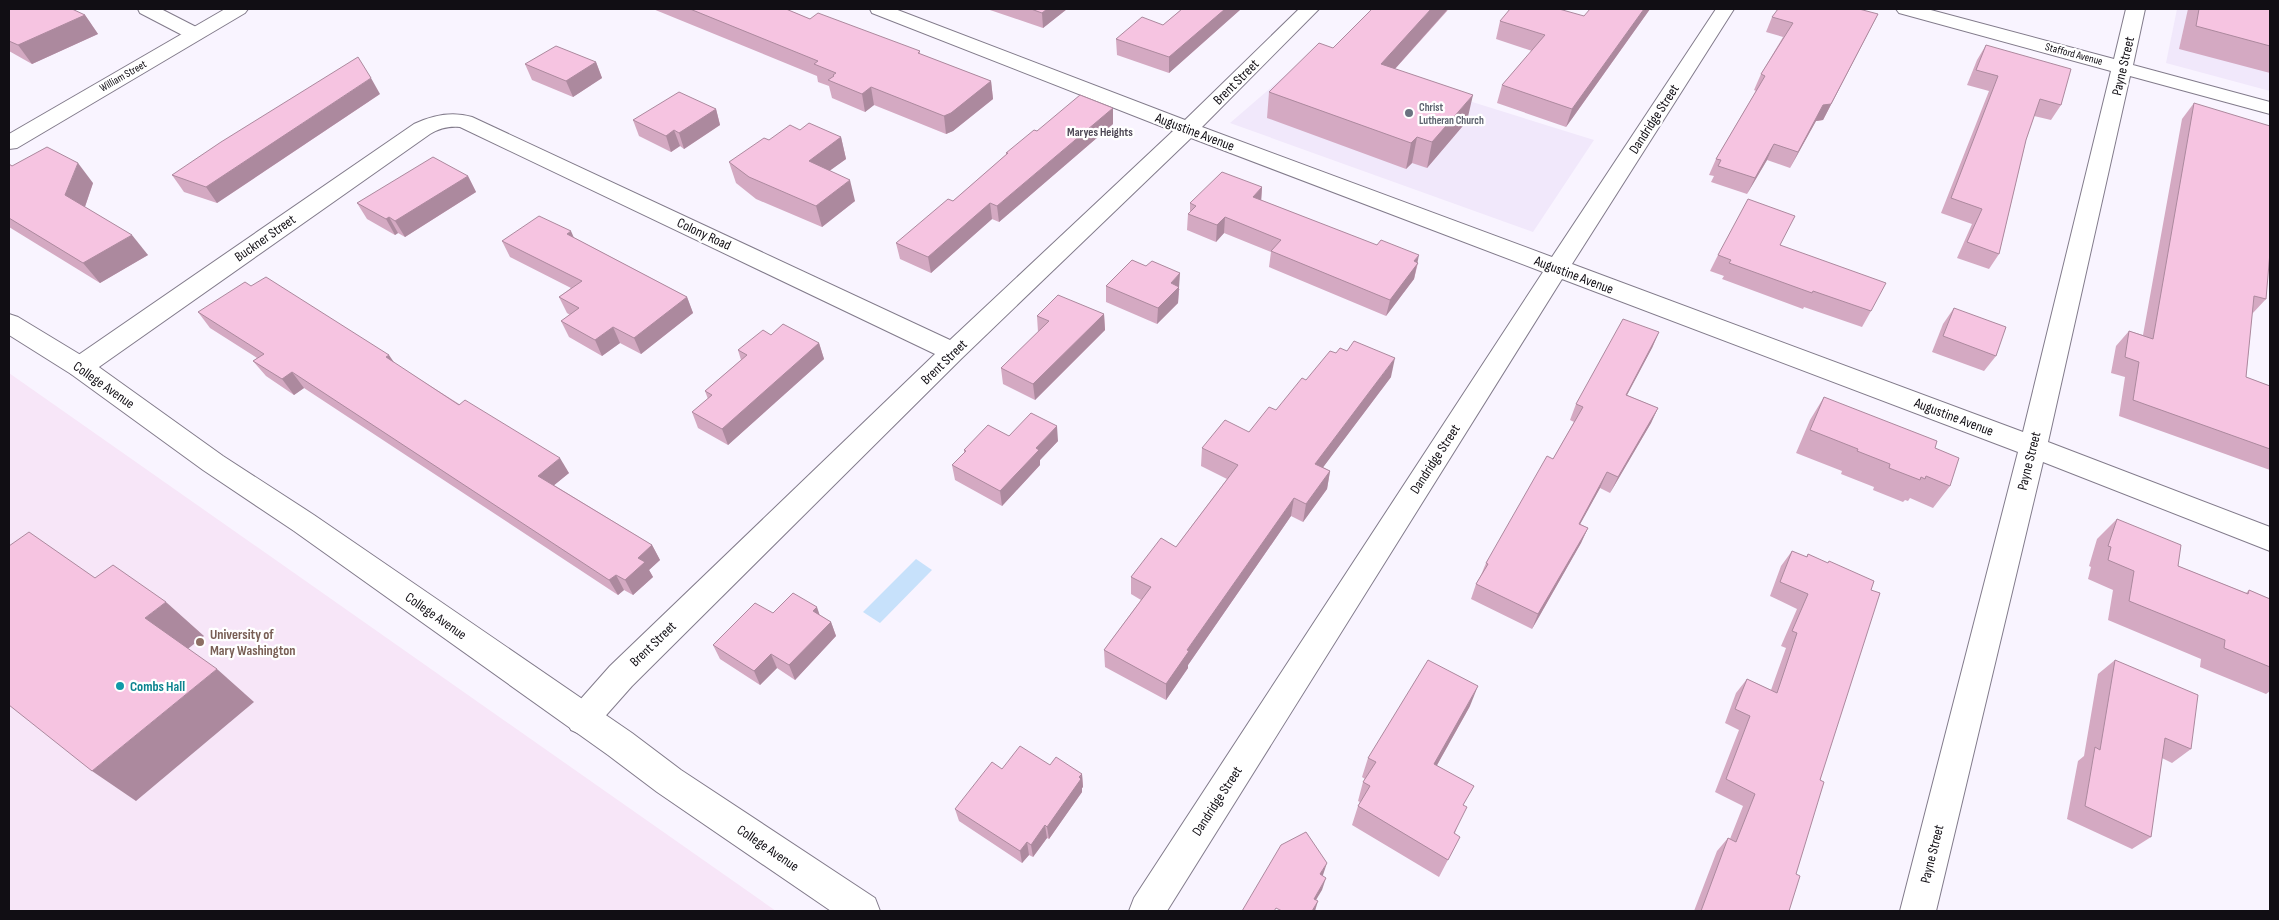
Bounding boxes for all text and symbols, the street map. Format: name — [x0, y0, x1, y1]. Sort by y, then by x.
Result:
street label: Payne Street — [2108, 35, 2138, 97]
street label: Stafford Avenue — [2044, 40, 2104, 68]
street label: Brent Street — [1210, 56, 1262, 108]
street label: William Street — [97, 57, 149, 95]
street label: Dandridge Street — [1625, 81, 1683, 157]
place label: Christ Lutheran Church — [1419, 101, 1484, 127]
marker: Christ Lutheran Church — [1403, 107, 1415, 119]
street label: Augustine Avenue — [1152, 109, 1237, 155]
district label: Maryes Heights — [1067, 125, 1133, 140]
street label: Buckner Street — [231, 211, 299, 265]
street label: Colony Road — [674, 214, 734, 254]
street label: Augustine Avenue — [1531, 252, 1616, 298]
street label: Brent Street — [917, 336, 971, 388]
street label: College Avenue — [70, 358, 138, 412]
street label: Augustine Avenue — [1911, 394, 1996, 440]
street label: Dandridge Street — [1406, 421, 1464, 497]
street label: Payne Street — [2014, 430, 2044, 492]
street label: College Avenue — [402, 589, 470, 643]
street label: Brent Street — [626, 618, 680, 670]
place label: University of Mary Washington — [210, 626, 296, 659]
marker: University of Mary Washington — [194, 636, 206, 648]
place label: Combs Hall — [130, 678, 185, 695]
marker: Combs Hall — [114, 680, 126, 692]
street label: Dandridge Street — [1188, 763, 1246, 839]
street label: College Avenue — [734, 821, 802, 875]
street label: Payne Street — [1917, 823, 1947, 885]

